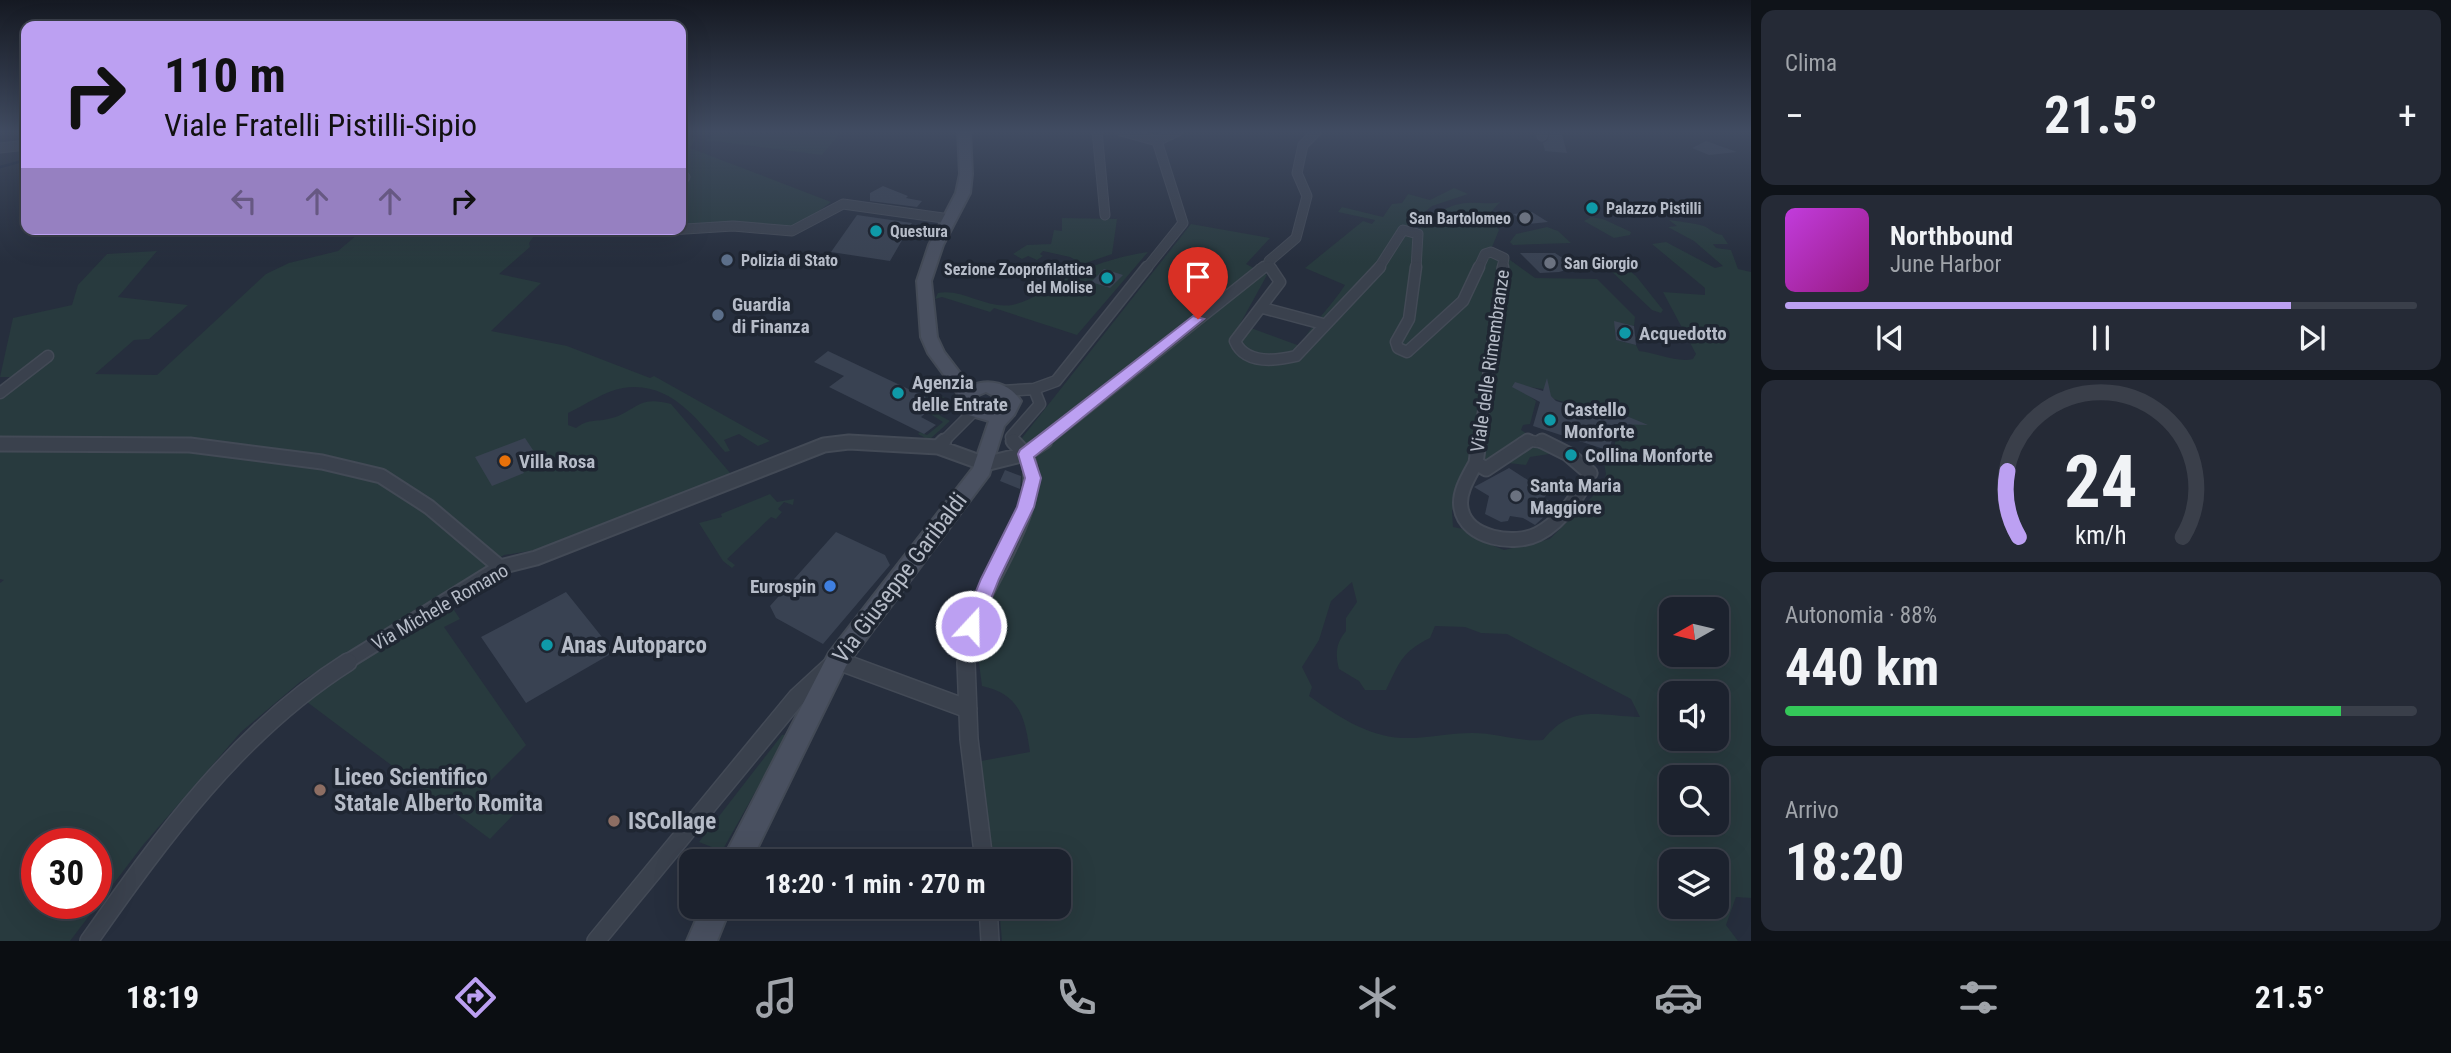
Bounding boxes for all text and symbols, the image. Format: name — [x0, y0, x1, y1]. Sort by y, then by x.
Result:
text: 110 m — [164, 47, 286, 104]
icon: right — [49, 49, 140, 140]
text: Clima — [1785, 50, 1837, 77]
text: 21.5° — [2044, 85, 2158, 146]
text: − — [1785, 94, 1804, 138]
text: + — [2398, 94, 2417, 138]
text: Viale Fratelli Pistilli-Sipio — [164, 106, 477, 144]
icon: left — [225, 182, 263, 220]
icon: ahead — [298, 182, 336, 220]
icon: ahead — [371, 182, 409, 220]
icon: right — [444, 182, 482, 220]
place label: Palazzo Pistilli — [1606, 199, 1702, 218]
marker: Palazzo Pistilli — [1584, 200, 1600, 216]
place label: San Bartolomeo — [1409, 209, 1511, 228]
marker: San Bartolomeo — [1517, 210, 1533, 226]
text: Northbound — [1890, 221, 2013, 251]
place label: Questura — [890, 222, 948, 241]
marker: Questura — [868, 223, 884, 239]
pin — [1168, 247, 1228, 319]
place label: Polizia di Stato — [741, 251, 838, 270]
text: June Harbor — [1890, 251, 2002, 278]
marker: Polizia di Stato — [719, 252, 735, 268]
place label: San Giorgio — [1564, 254, 1638, 273]
marker: San Giorgio — [1542, 255, 1558, 271]
icon: arrive — [1179, 258, 1217, 296]
place label: Sezione Zooprofilattica del Molise — [944, 260, 1093, 297]
street label: Viale delle Rimembranze — [1466, 268, 1514, 454]
marker: Sezione Zooprofilattica del Molise — [1099, 270, 1115, 286]
place label: Guardia di Finanza — [732, 293, 810, 338]
marker: Guardia di Finanza — [710, 307, 726, 323]
icon: previous — [1871, 319, 1909, 357]
icon: pause — [2082, 319, 2120, 357]
icon: next — [2293, 319, 2331, 357]
place label: Acquedotto — [1639, 322, 1727, 345]
marker: Acquedotto — [1617, 325, 1633, 341]
place label: Agenzia delle Entrate — [912, 371, 1008, 416]
marker: Agenzia delle Entrate — [890, 385, 906, 401]
place label: Castello Monforte — [1564, 398, 1635, 443]
marker: Castello Monforte — [1542, 412, 1558, 428]
text: 24 — [2064, 439, 2138, 525]
place label: Collina Monforte — [1585, 444, 1713, 467]
marker: Collina Monforte — [1563, 447, 1579, 463]
place label: Villa Rosa — [519, 450, 595, 473]
marker: Villa Rosa — [497, 453, 513, 469]
place label: Santa Maria Maggiore — [1530, 474, 1621, 519]
street label: Via Giuseppe Garibaldi — [827, 488, 973, 668]
marker: Santa Maria Maggiore — [1508, 488, 1524, 504]
text: km/h — [2075, 520, 2127, 549]
street label: Via Michele Romano — [368, 559, 512, 655]
place label: Eurospin — [750, 575, 816, 598]
marker: Eurospin — [822, 578, 838, 594]
position arrow — [934, 589, 1008, 663]
north arrow — [1659, 597, 1729, 667]
map controls — [1659, 597, 1729, 919]
text: Autonomia · 88% — [1785, 602, 1937, 629]
place label: Anas Autoparco — [561, 632, 707, 659]
marker: Anas Autoparco — [539, 637, 555, 653]
text: 440 km — [1785, 637, 1939, 698]
button: sound — [1659, 681, 1729, 751]
place label: Liceo Scientifico Statale Alberto Romita — [334, 764, 543, 817]
button: search — [1659, 765, 1729, 835]
marker: Liceo Scientifico Statale Alberto Romita — [312, 782, 328, 798]
text: Arrivo — [1785, 797, 1839, 824]
place label: ISCollage — [628, 808, 716, 835]
marker: ISCollage — [606, 813, 622, 829]
speed limit sign: 30 — [21, 828, 112, 919]
text: 18:20 — [1785, 832, 1904, 893]
button: layers — [1659, 849, 1729, 919]
text: 18:20 · 1 min · 270 m — [765, 869, 985, 899]
icon: directions — [451, 973, 500, 1022]
icon: music — [752, 973, 801, 1022]
icon: phone — [1052, 973, 1101, 1022]
icon: climate — [1353, 973, 1402, 1022]
icon: car — [1654, 973, 1703, 1022]
icon: filters — [1954, 973, 2003, 1022]
text: 18:19 — [126, 978, 199, 1016]
text: 21.5° — [2255, 978, 2325, 1016]

